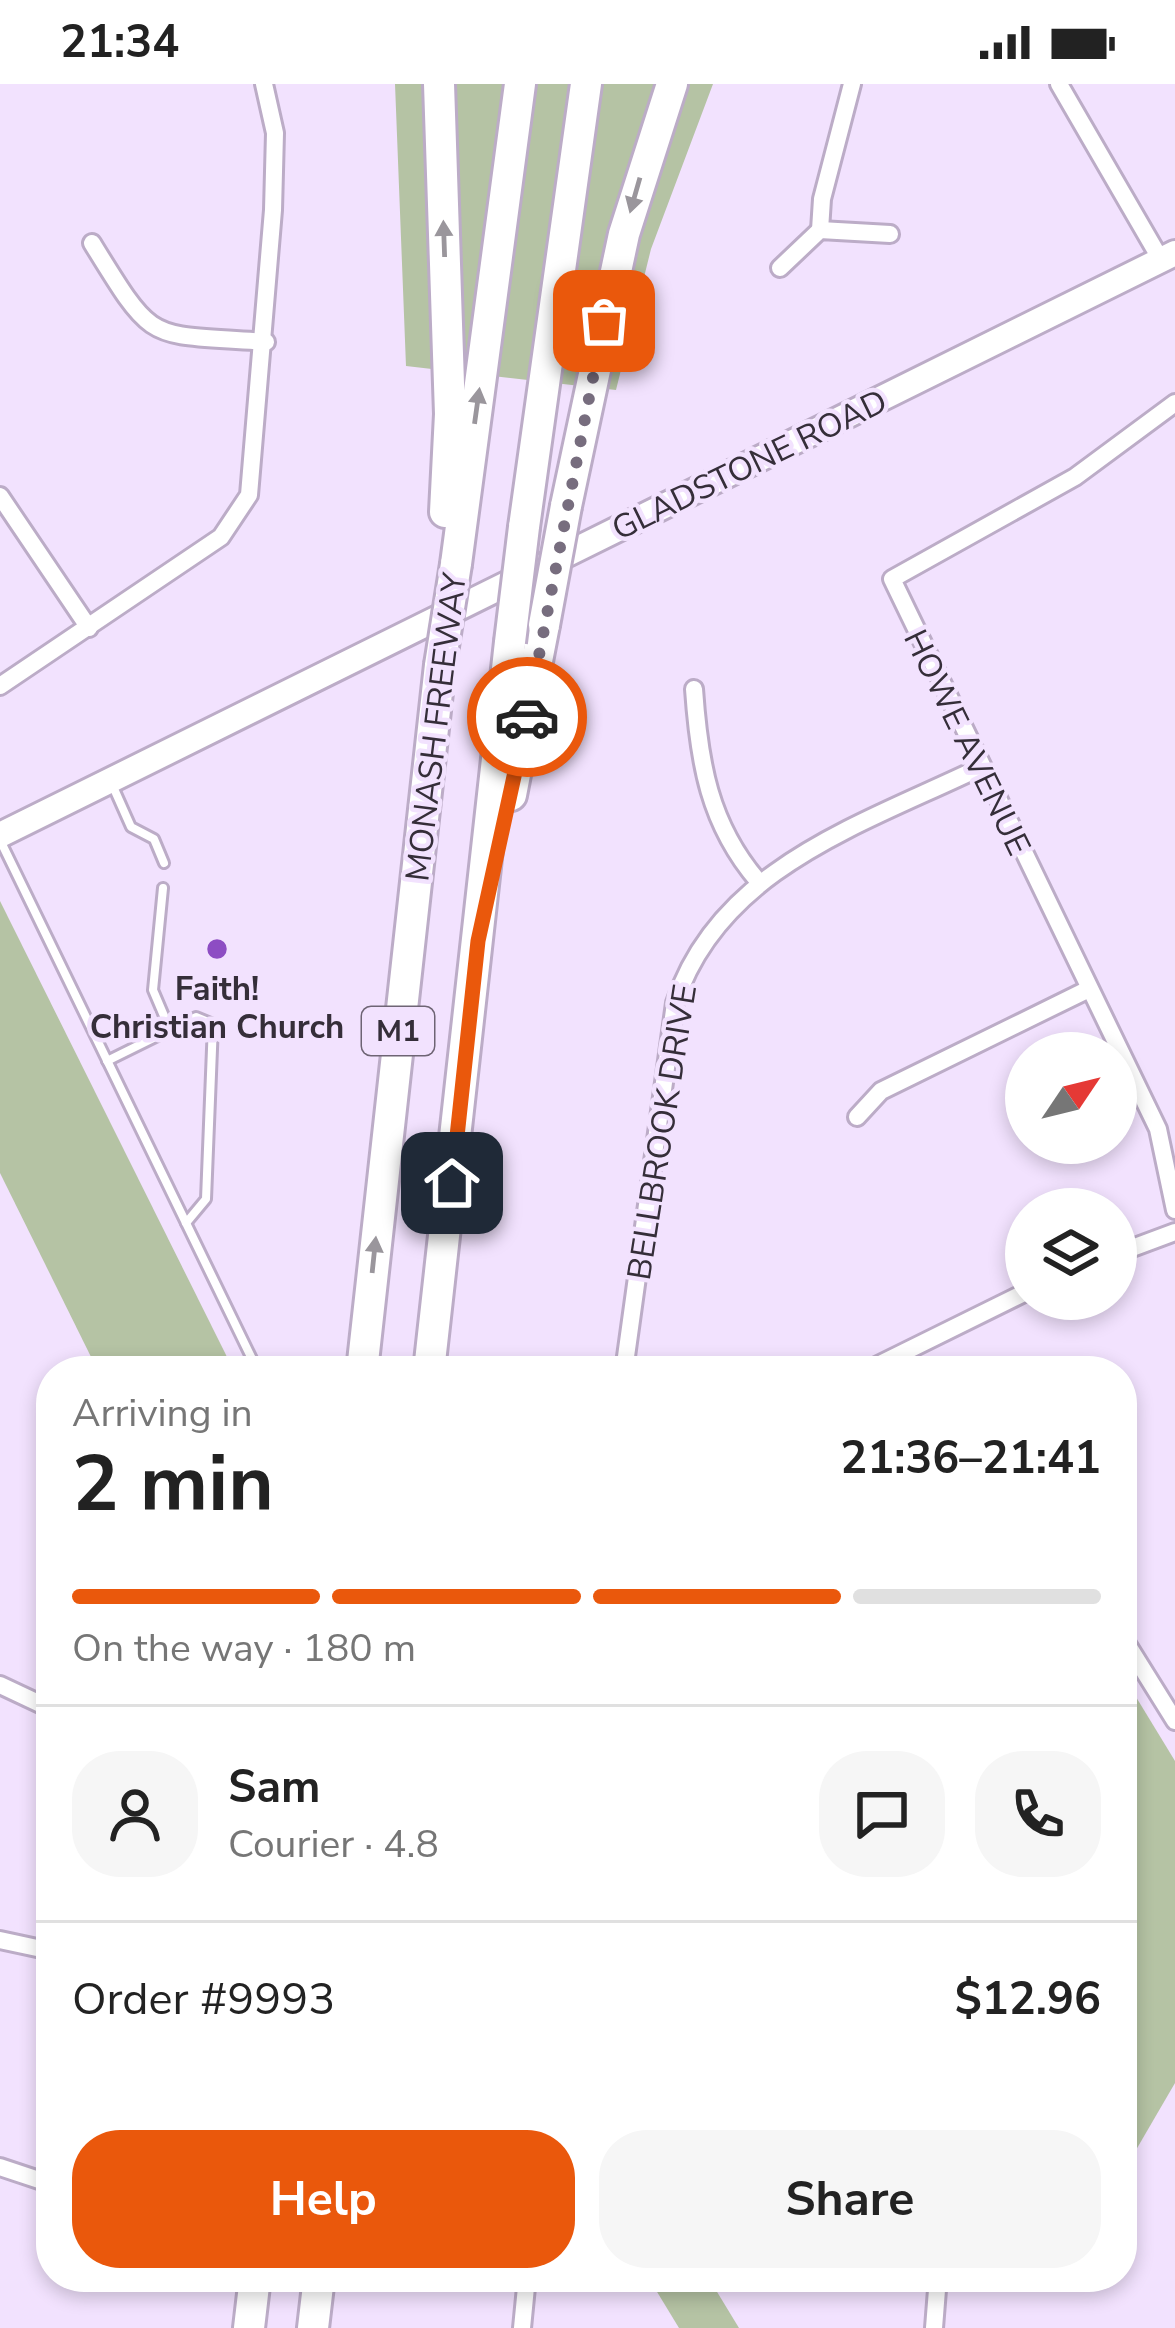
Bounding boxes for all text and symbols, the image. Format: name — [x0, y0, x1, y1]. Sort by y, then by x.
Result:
text: 21:34 — [60, 12, 179, 73]
one-way arrow — [625, 177, 643, 214]
one-way arrow — [434, 219, 453, 257]
pin — [553, 270, 655, 372]
icon: bag — [571, 288, 637, 354]
street label: GLADSTONE ROAD — [605, 379, 895, 551]
one-way arrow — [468, 387, 487, 424]
street label: MONASH FREEWAY — [395, 569, 478, 884]
street label: HOWE AVENUE — [893, 622, 1041, 863]
courier — [467, 657, 587, 777]
icon: car — [494, 684, 560, 750]
marker: Faith! Christian Church — [204, 936, 230, 962]
place label: Faith! Christian Church — [90, 967, 344, 1050]
street label: BELLBROOK DRIVE — [617, 981, 708, 1283]
road number: M1 — [362, 1007, 434, 1055]
north arrow — [1005, 1032, 1137, 1164]
map controls — [1005, 1032, 1137, 1320]
pin — [401, 1132, 503, 1234]
icon: home — [419, 1150, 485, 1216]
button: layers — [1005, 1188, 1137, 1320]
one-way arrow — [365, 1235, 384, 1273]
text: Arriving in — [72, 1387, 253, 1440]
text: 21:36–21:41 — [840, 1428, 1101, 1489]
text: 2 min — [72, 1431, 274, 1538]
text: On the way · 180 m — [72, 1622, 416, 1675]
button: person — [72, 1751, 198, 1877]
button: chat — [819, 1751, 945, 1877]
button: phone — [975, 1751, 1101, 1877]
text: Sam — [228, 1757, 320, 1818]
text: Courier · 4.8 — [228, 1818, 439, 1871]
text: Order #9993 — [72, 1969, 335, 2030]
text: $12.96 — [955, 1969, 1101, 2030]
button: Help — [72, 2130, 575, 2268]
button: Share — [599, 2130, 1101, 2268]

